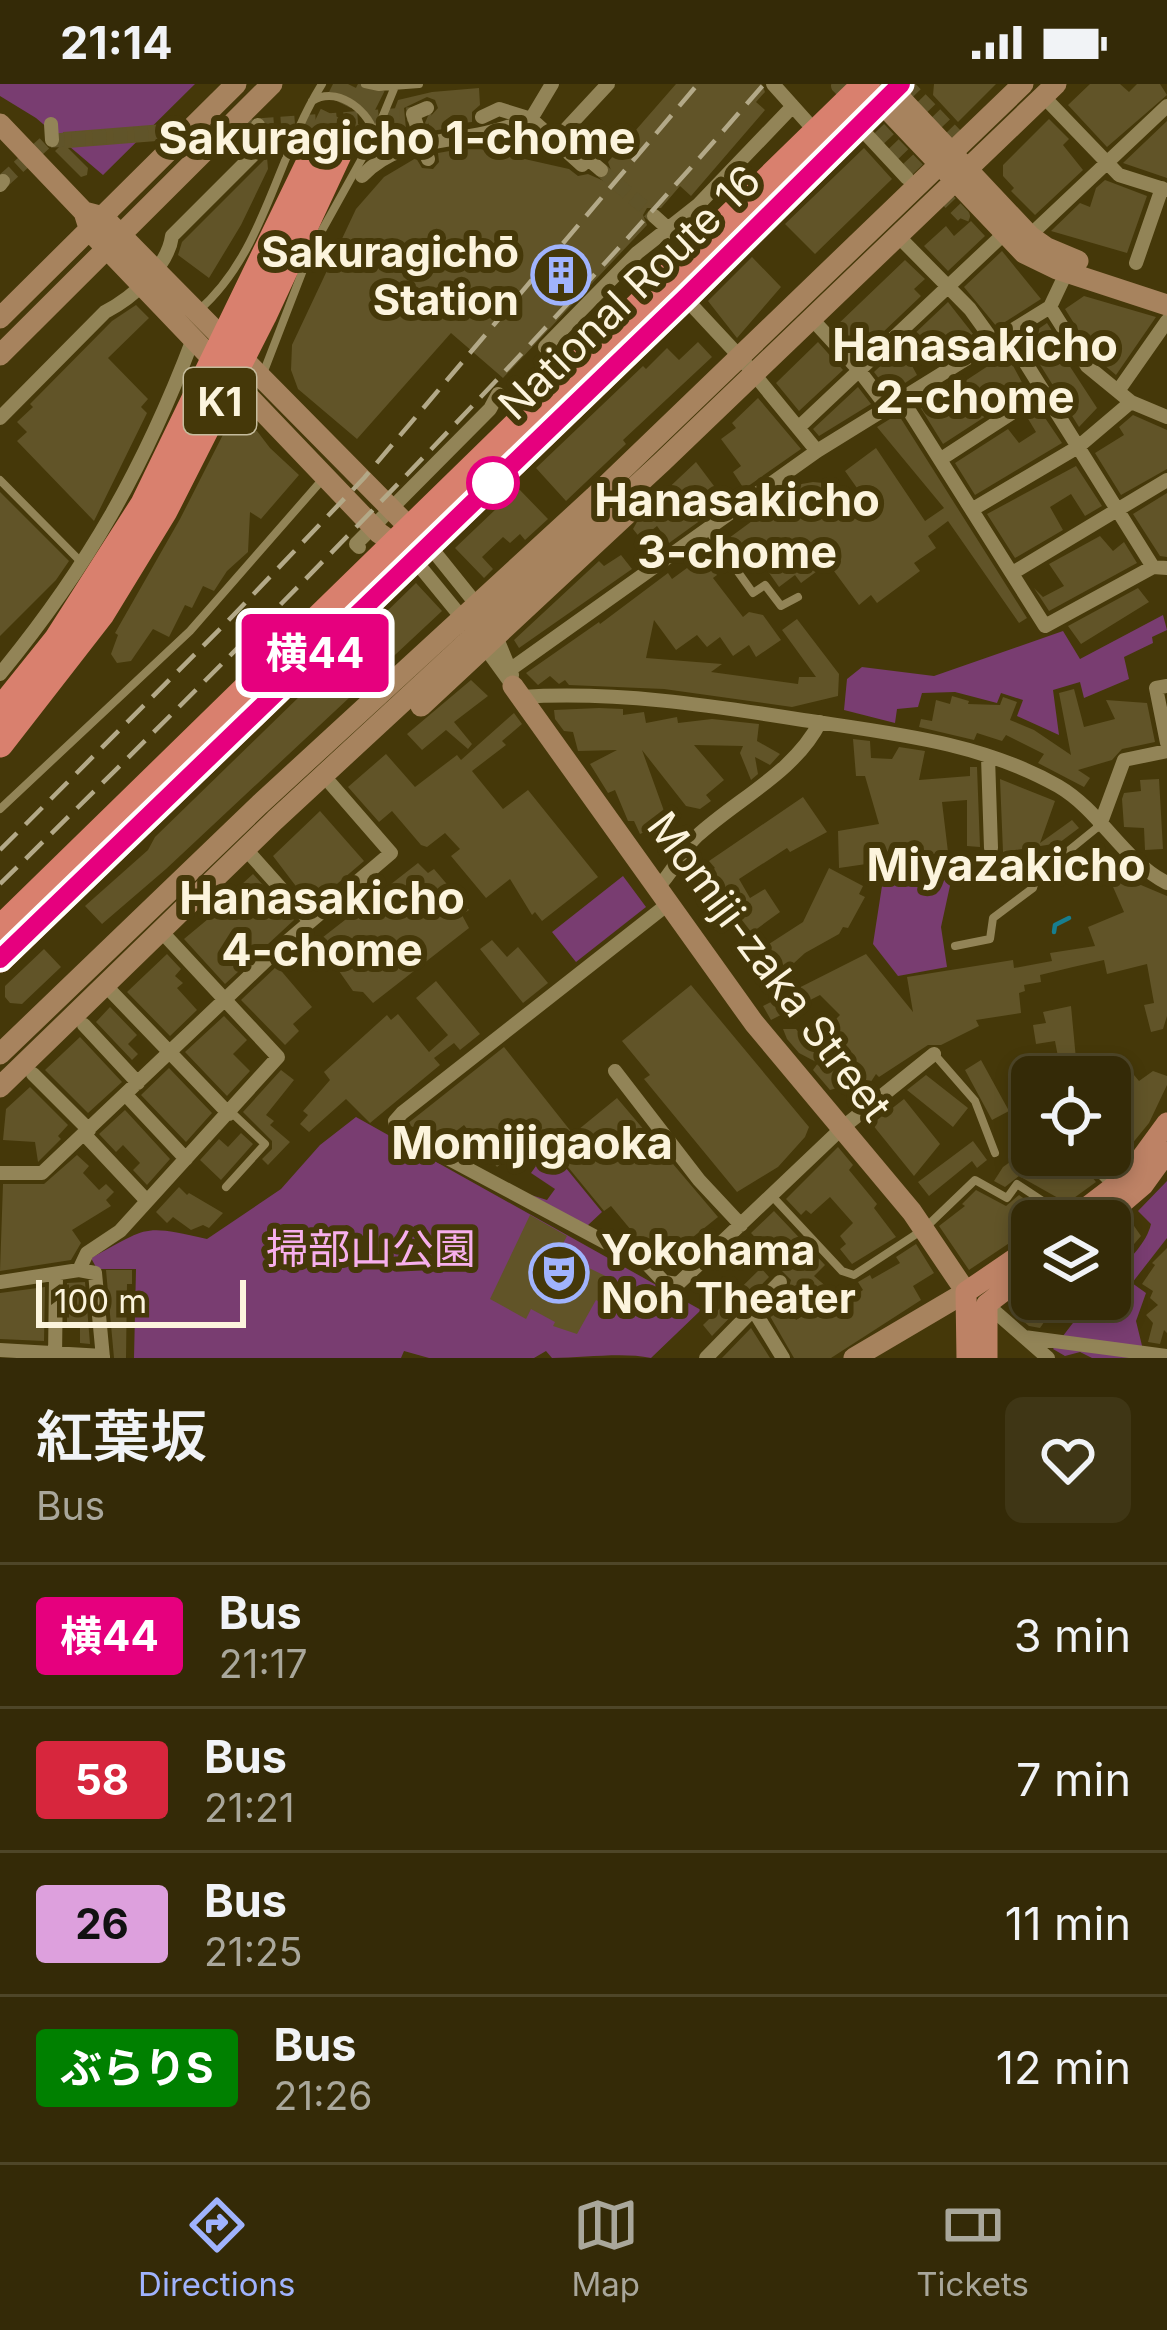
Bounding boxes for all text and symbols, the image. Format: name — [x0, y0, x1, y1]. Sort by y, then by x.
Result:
text: 21:14 — [60, 15, 173, 70]
district label: Sakuragicho 1-chome — [158, 110, 636, 165]
street label: National Route 16 — [488, 154, 770, 430]
place label: Sakuragichō Station — [261, 226, 519, 325]
building icon: Sakuragichō Station — [530, 244, 592, 306]
district label: Hanasakicho 2-chome — [832, 317, 1118, 424]
road number: K1 — [184, 368, 256, 434]
unlabelled marker — [468, 458, 518, 508]
district label: Hanasakicho 3-chome — [594, 472, 880, 579]
line badge: 横44 — [246, 614, 384, 692]
text: 横44 — [266, 627, 364, 678]
street label: Momiji-zaka Street — [637, 802, 903, 1130]
district label: Miyazakicho — [866, 837, 1146, 892]
district label: Hanasakicho 4-chome — [179, 870, 465, 977]
map controls — [1011, 1056, 1131, 1320]
button: locate — [1011, 1056, 1131, 1176]
district label: Momijigaoka — [391, 1115, 673, 1170]
button: layers — [1011, 1200, 1131, 1320]
park label: 掃部山公園 — [266, 1223, 476, 1274]
place label: Yokohama Noh Theater — [601, 1224, 856, 1323]
theatre icon: Yokohama Noh Theater — [528, 1242, 590, 1304]
scale bar — [36, 1274, 246, 1327]
text: 100 m — [54, 1281, 147, 1321]
button: heart — [1005, 1397, 1131, 1523]
text: 紅葉坂 — [36, 1402, 207, 1471]
text: Bus — [36, 1482, 105, 1529]
text: Bus — [219, 1585, 302, 1640]
text: 3 min — [1014, 1608, 1131, 1663]
text: 横44 — [60, 1610, 159, 1661]
text: 21:17 — [219, 1640, 308, 1687]
text: Bus — [204, 1729, 287, 1784]
text: 7 min — [1016, 1752, 1131, 1807]
text: 58 — [75, 1754, 129, 1805]
text: 21:21 — [204, 1784, 295, 1831]
text: Bus — [204, 1873, 287, 1928]
text: 11 min — [1005, 1896, 1131, 1951]
text: 26 — [75, 1898, 129, 1949]
text: 21:25 — [204, 1928, 302, 1975]
text: Bus — [274, 2017, 357, 2072]
text: 12 min — [996, 2040, 1131, 2095]
text: ぶらりS — [60, 2042, 214, 2093]
text: 21:26 — [274, 2072, 372, 2119]
tab: Directions — [138, 2192, 295, 2304]
tab: Map — [572, 2192, 640, 2304]
tab: Tickets — [916, 2192, 1029, 2304]

